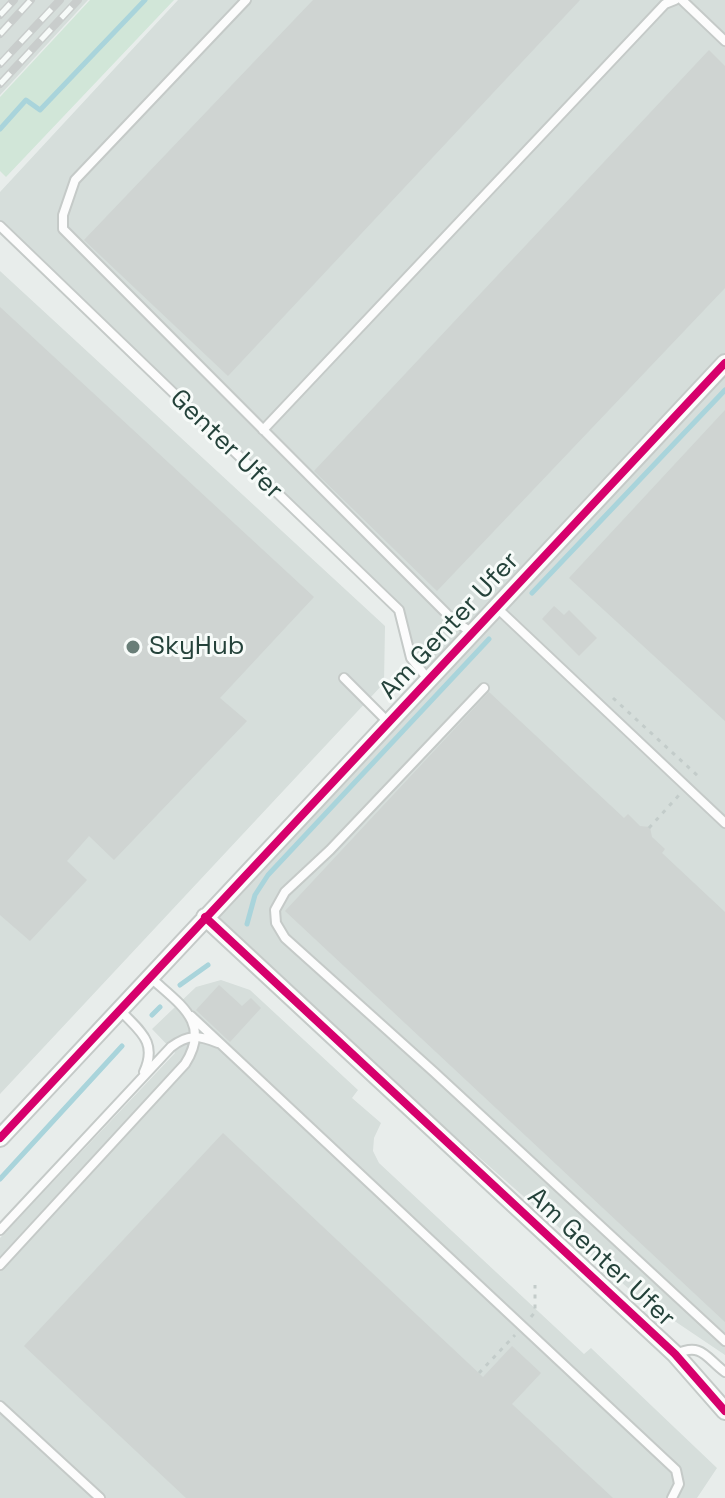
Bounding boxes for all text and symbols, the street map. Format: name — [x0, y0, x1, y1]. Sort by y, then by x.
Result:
street label: Genter Ufer — [163, 383, 289, 507]
street label: Am Genter Ufer — [374, 546, 526, 706]
place label: SkyHub — [149, 631, 245, 663]
marker: SkyHub — [124, 638, 142, 656]
street label: Am Genter Ufer — [521, 1182, 681, 1334]

